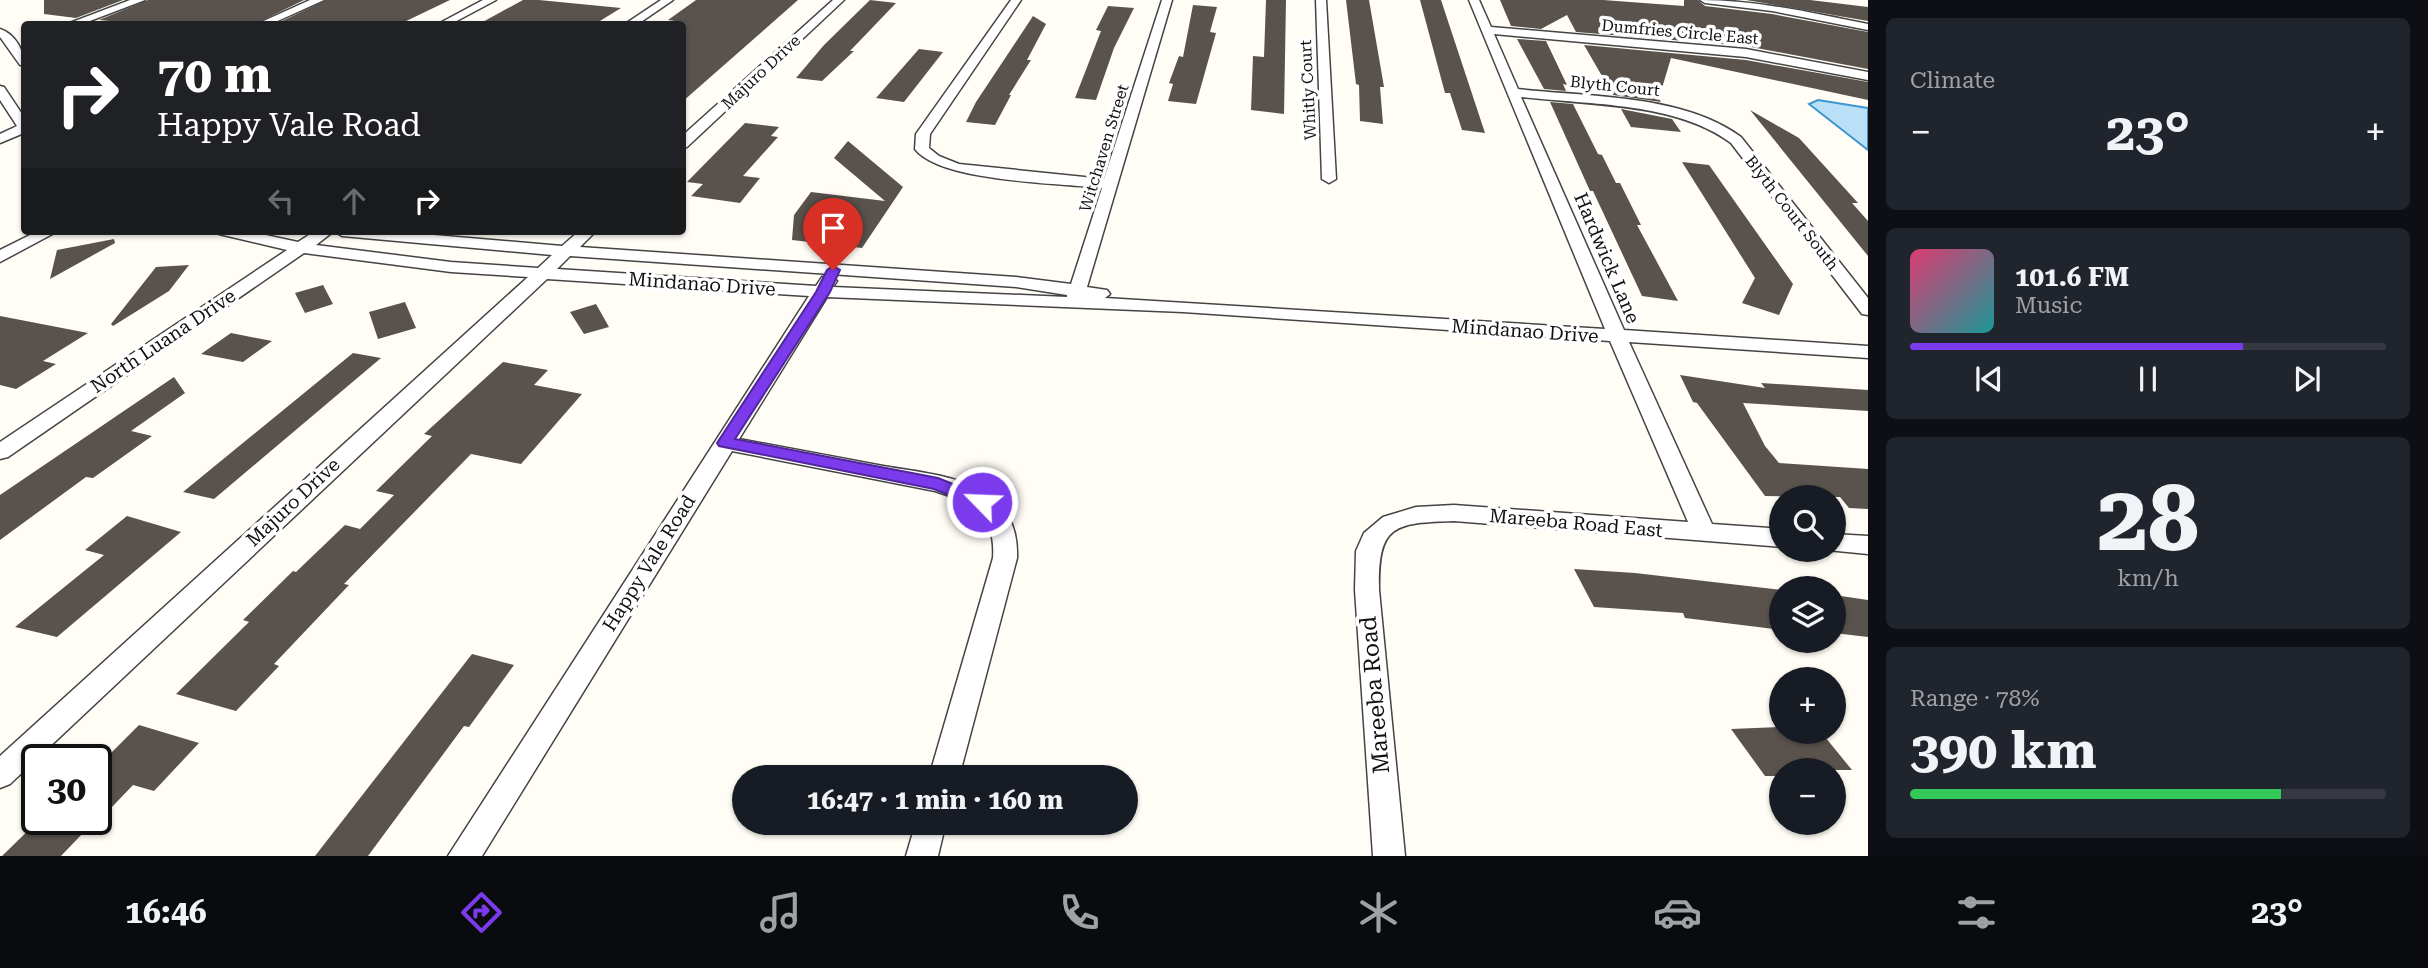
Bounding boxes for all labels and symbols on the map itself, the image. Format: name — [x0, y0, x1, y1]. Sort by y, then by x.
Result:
street label: Dumfries Circle East — [1601, 16, 1759, 48]
street label: Majuro Drive — [718, 31, 804, 113]
street label: Whitly Court — [1296, 39, 1320, 141]
street label: Blyth Court — [1569, 72, 1661, 100]
street label: Witchaven Street — [1076, 82, 1132, 214]
street label: Blyth Court South — [1741, 152, 1843, 274]
street label: Hardwick Lane — [1569, 189, 1645, 327]
pin — [803, 198, 863, 270]
street label: Mindanao Drive — [628, 267, 776, 301]
street label: North Luana Drive — [86, 284, 240, 398]
street label: Mindanao Drive — [1451, 314, 1599, 348]
street label: Majuro Drive — [241, 453, 345, 551]
position arrow — [945, 465, 1019, 539]
street label: Happy Vale Road — [598, 491, 700, 635]
street label: Mareeba Road East — [1488, 504, 1664, 542]
street label: Mareeba Road — [1355, 615, 1395, 775]
speed limit sign: 30 — [21, 744, 112, 835]

